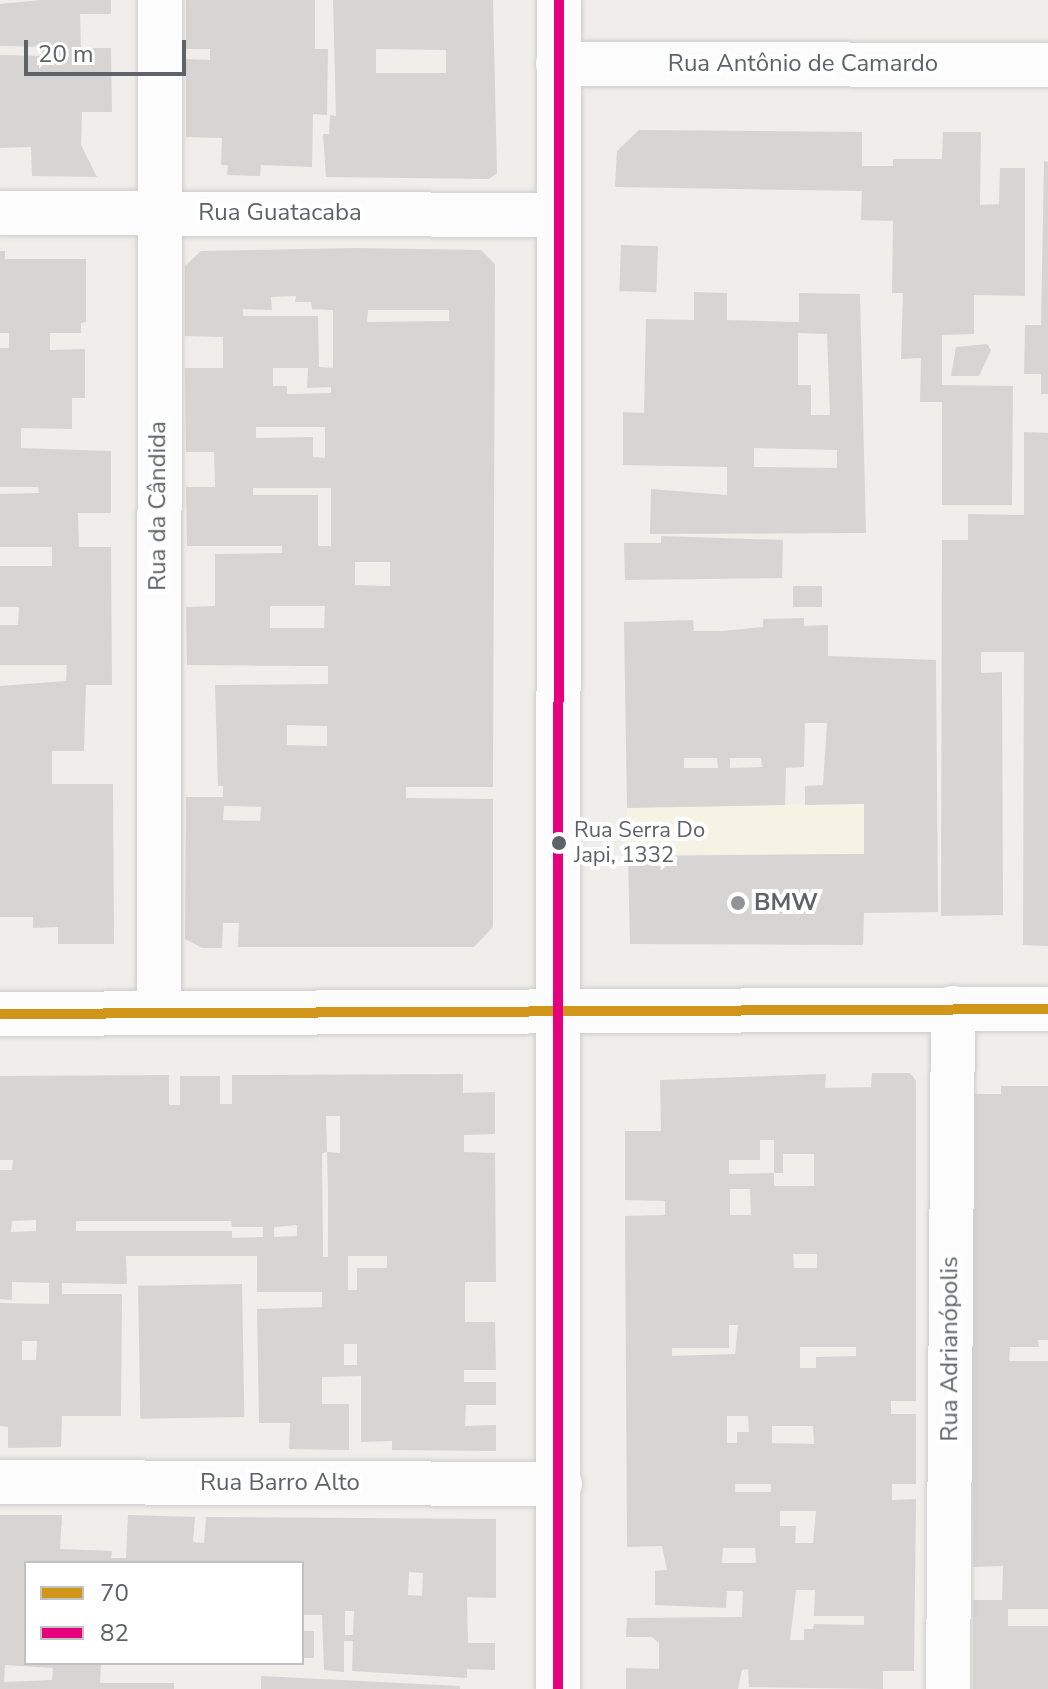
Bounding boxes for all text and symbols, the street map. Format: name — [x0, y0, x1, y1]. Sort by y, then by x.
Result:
scale bar — [28, 24, 190, 74]
text: 20 m — [38, 38, 94, 70]
street label: Rua Antônio de Camardo — [668, 50, 938, 78]
street label: Rua Guatacaba — [198, 199, 362, 227]
street label: Rua da Cândida — [144, 421, 172, 591]
place label: Rua Serra Do Japi, 1332 — [574, 817, 705, 868]
marker: Rua Serra Do Japi, 1332 — [551, 835, 567, 851]
place label: BMW — [754, 889, 818, 917]
marker: BMW — [729, 894, 747, 912]
street label: Rua Adrianópolis — [936, 1256, 964, 1442]
street label: Rua Barro Alto — [200, 1469, 360, 1497]
legend — [24, 1561, 304, 1665]
text: 70 — [100, 1577, 129, 1609]
text: 82 — [100, 1617, 129, 1649]

